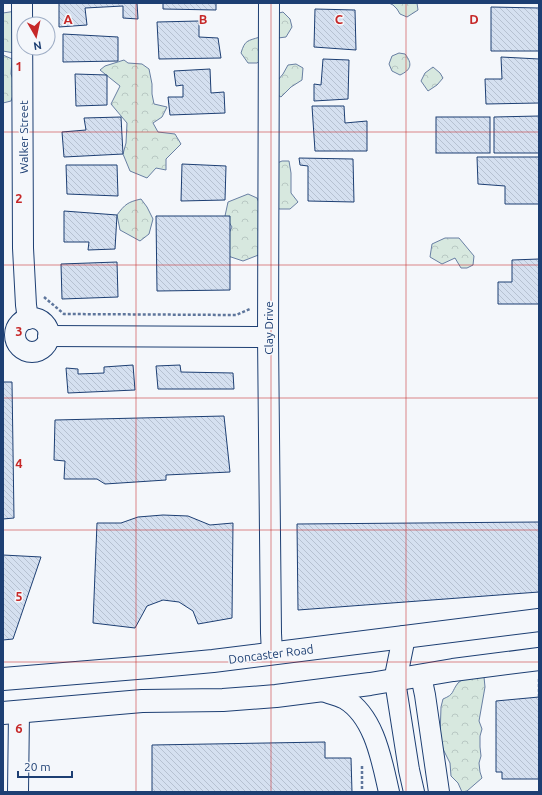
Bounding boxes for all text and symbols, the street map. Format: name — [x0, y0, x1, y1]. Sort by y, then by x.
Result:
text: A — [63, 12, 73, 26]
text: B — [199, 12, 208, 26]
text: C — [335, 12, 344, 26]
text: D — [469, 12, 479, 26]
north arrow — [16, 16, 56, 56]
text: N — [33, 39, 43, 52]
text: 1 — [15, 59, 23, 73]
street label: Walker Street — [17, 100, 30, 174]
text: 2 — [15, 191, 23, 205]
street label: Clay Drive — [262, 301, 275, 355]
text: 3 — [15, 324, 23, 338]
text: 4 — [15, 456, 23, 470]
text: 5 — [15, 589, 23, 603]
street label: Doncaster Road — [228, 642, 314, 666]
text: 6 — [15, 721, 23, 735]
scale bar — [18, 753, 72, 779]
text: 20 m — [24, 760, 51, 773]

